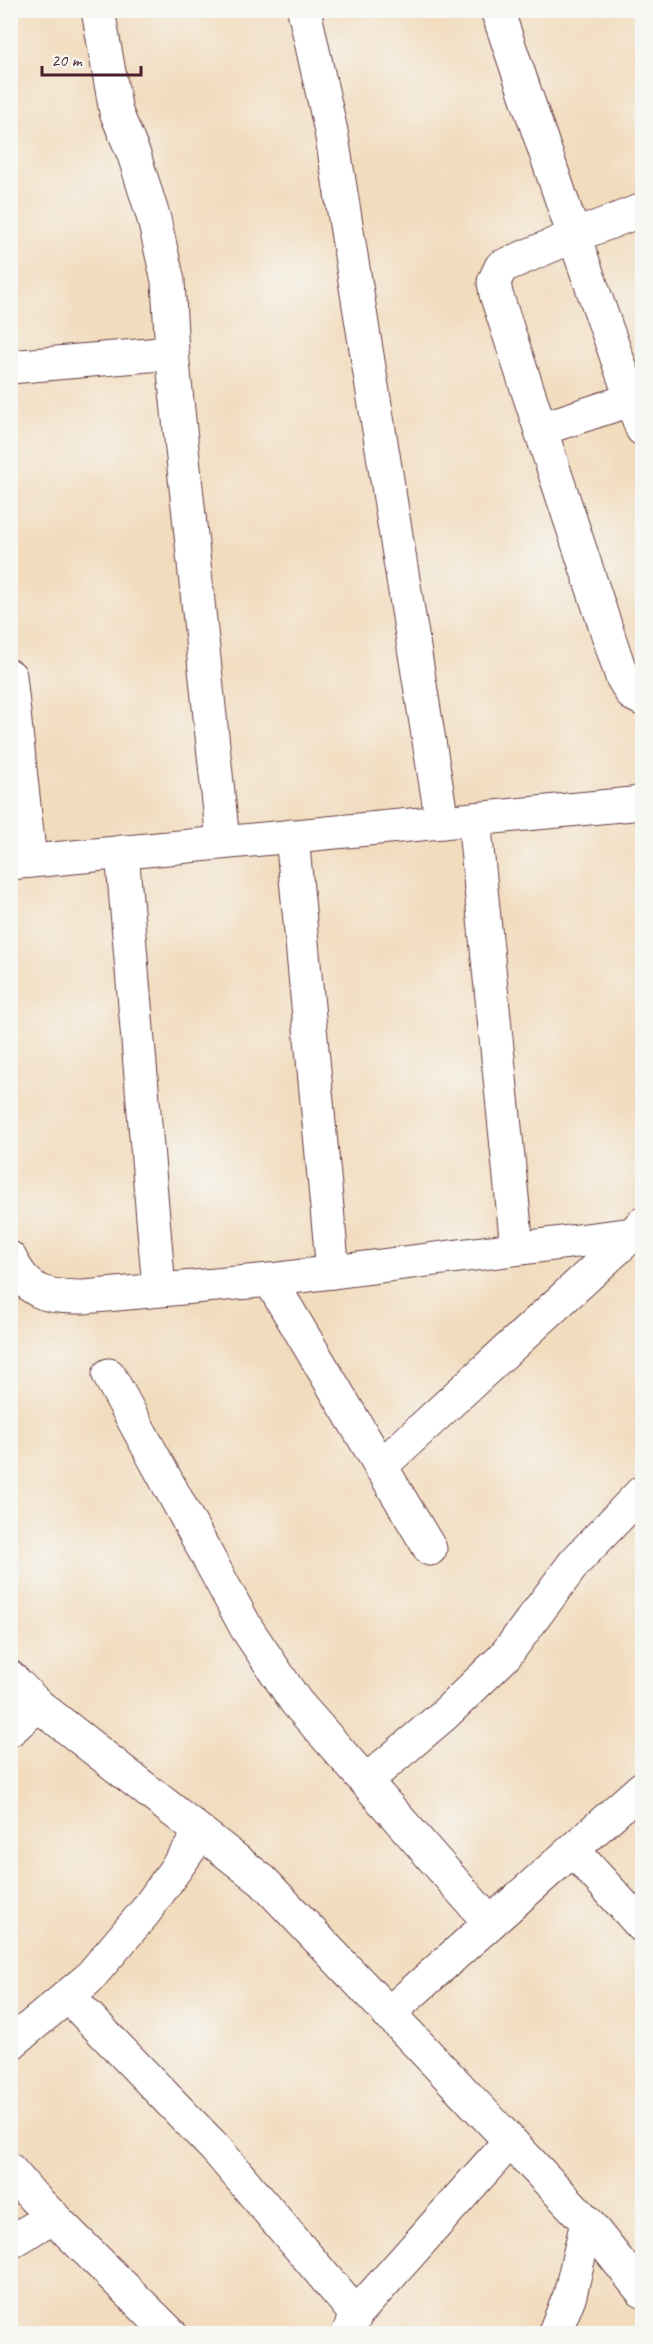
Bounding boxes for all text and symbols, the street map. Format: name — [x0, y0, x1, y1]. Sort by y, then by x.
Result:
scale bar — [42, 39, 141, 77]
text: 20 m — [51, 49, 84, 71]

